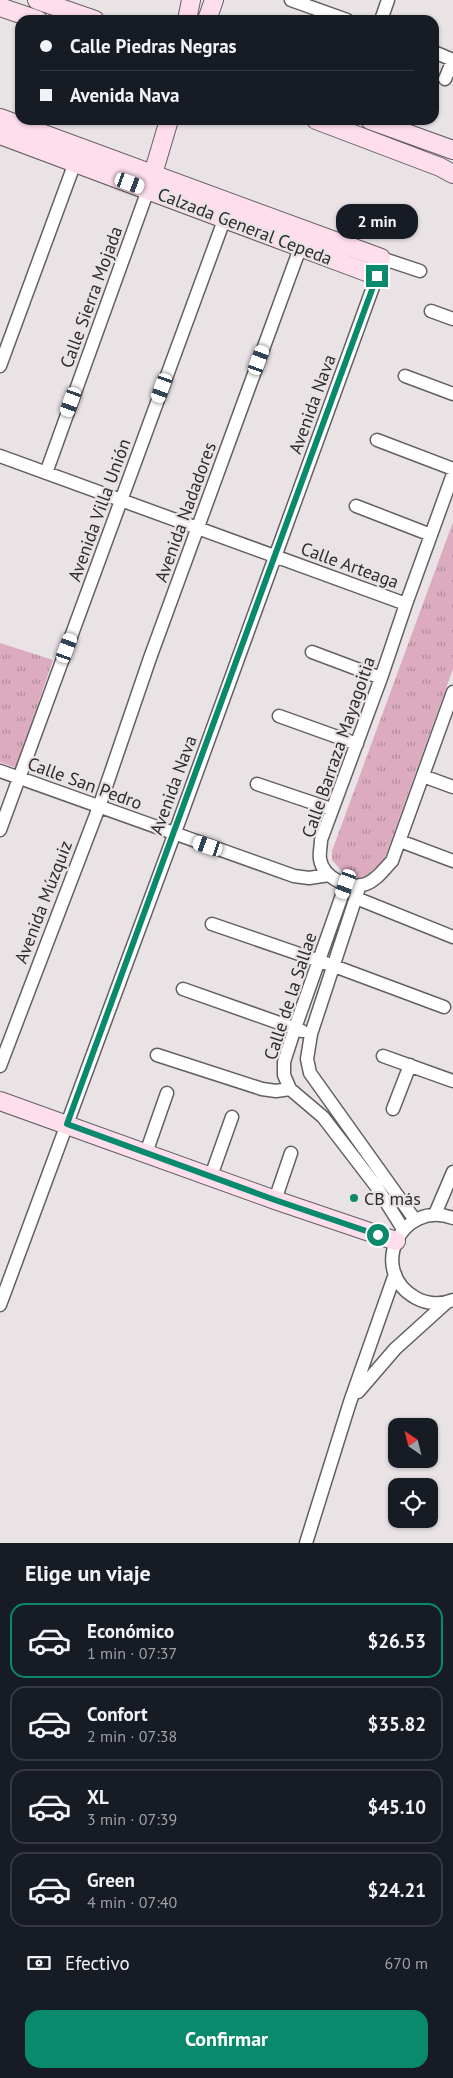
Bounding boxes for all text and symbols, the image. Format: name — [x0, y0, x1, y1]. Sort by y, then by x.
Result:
text: Calle Piedras Negras — [70, 34, 237, 58]
text: Avenida Nava — [70, 83, 179, 107]
car — [113, 171, 146, 195]
street label: Calzada General Cepeda — [154, 182, 336, 270]
callout: 2 min — [336, 204, 418, 238]
text: 2 min — [357, 211, 397, 231]
street label: Calle Sierra Mojada — [55, 223, 127, 371]
route end — [366, 265, 388, 287]
car — [246, 343, 271, 377]
street label: Avenida Nava — [283, 351, 341, 457]
car — [149, 371, 174, 405]
car — [58, 385, 83, 419]
street label: Avenida Villa Unión — [62, 435, 136, 585]
street label: Avenida Nadadores — [149, 439, 221, 585]
street label: Calle Arteaga — [298, 537, 402, 593]
car — [54, 631, 79, 665]
street label: Calle Barraza Mayagoitia — [296, 653, 380, 841]
street label: Avenida Nava — [144, 732, 202, 838]
street label: Calle San Pedro — [24, 752, 146, 814]
car — [191, 834, 224, 858]
street label: Avenida Múzquiz — [9, 837, 77, 967]
car — [333, 867, 358, 901]
street label: Calle de la Sallae — [259, 929, 321, 1063]
place label: CB más — [364, 1187, 421, 1210]
marker: CB más — [348, 1192, 360, 1204]
route start — [367, 1224, 389, 1246]
north arrow — [388, 1418, 438, 1468]
map controls — [388, 1418, 438, 1528]
button: locate — [388, 1478, 438, 1528]
text: Elige un viaje — [25, 1559, 151, 1587]
icon: car — [27, 1618, 72, 1663]
text: Económico — [87, 1619, 174, 1643]
text: $26.53 — [367, 1629, 426, 1653]
text: 1 min · 07:37 — [87, 1643, 177, 1663]
icon: car — [27, 1701, 72, 1746]
text: Confort — [87, 1702, 148, 1726]
text: $35.82 — [367, 1712, 426, 1736]
text: 2 min · 07:38 — [87, 1726, 177, 1746]
icon: car — [27, 1784, 72, 1829]
text: XL — [87, 1785, 109, 1809]
text: $45.10 — [367, 1795, 426, 1819]
text: 3 min · 07:39 — [87, 1809, 177, 1829]
icon: car — [27, 1867, 72, 1912]
text: Green — [87, 1868, 135, 1892]
text: $24.21 — [367, 1878, 426, 1902]
text: 4 min · 07:40 — [87, 1892, 177, 1912]
icon: cash — [25, 1949, 53, 1977]
text: Efectivo — [65, 1951, 130, 1975]
text: 670 m — [385, 1953, 428, 1973]
button: Confirmar — [25, 2010, 428, 2068]

